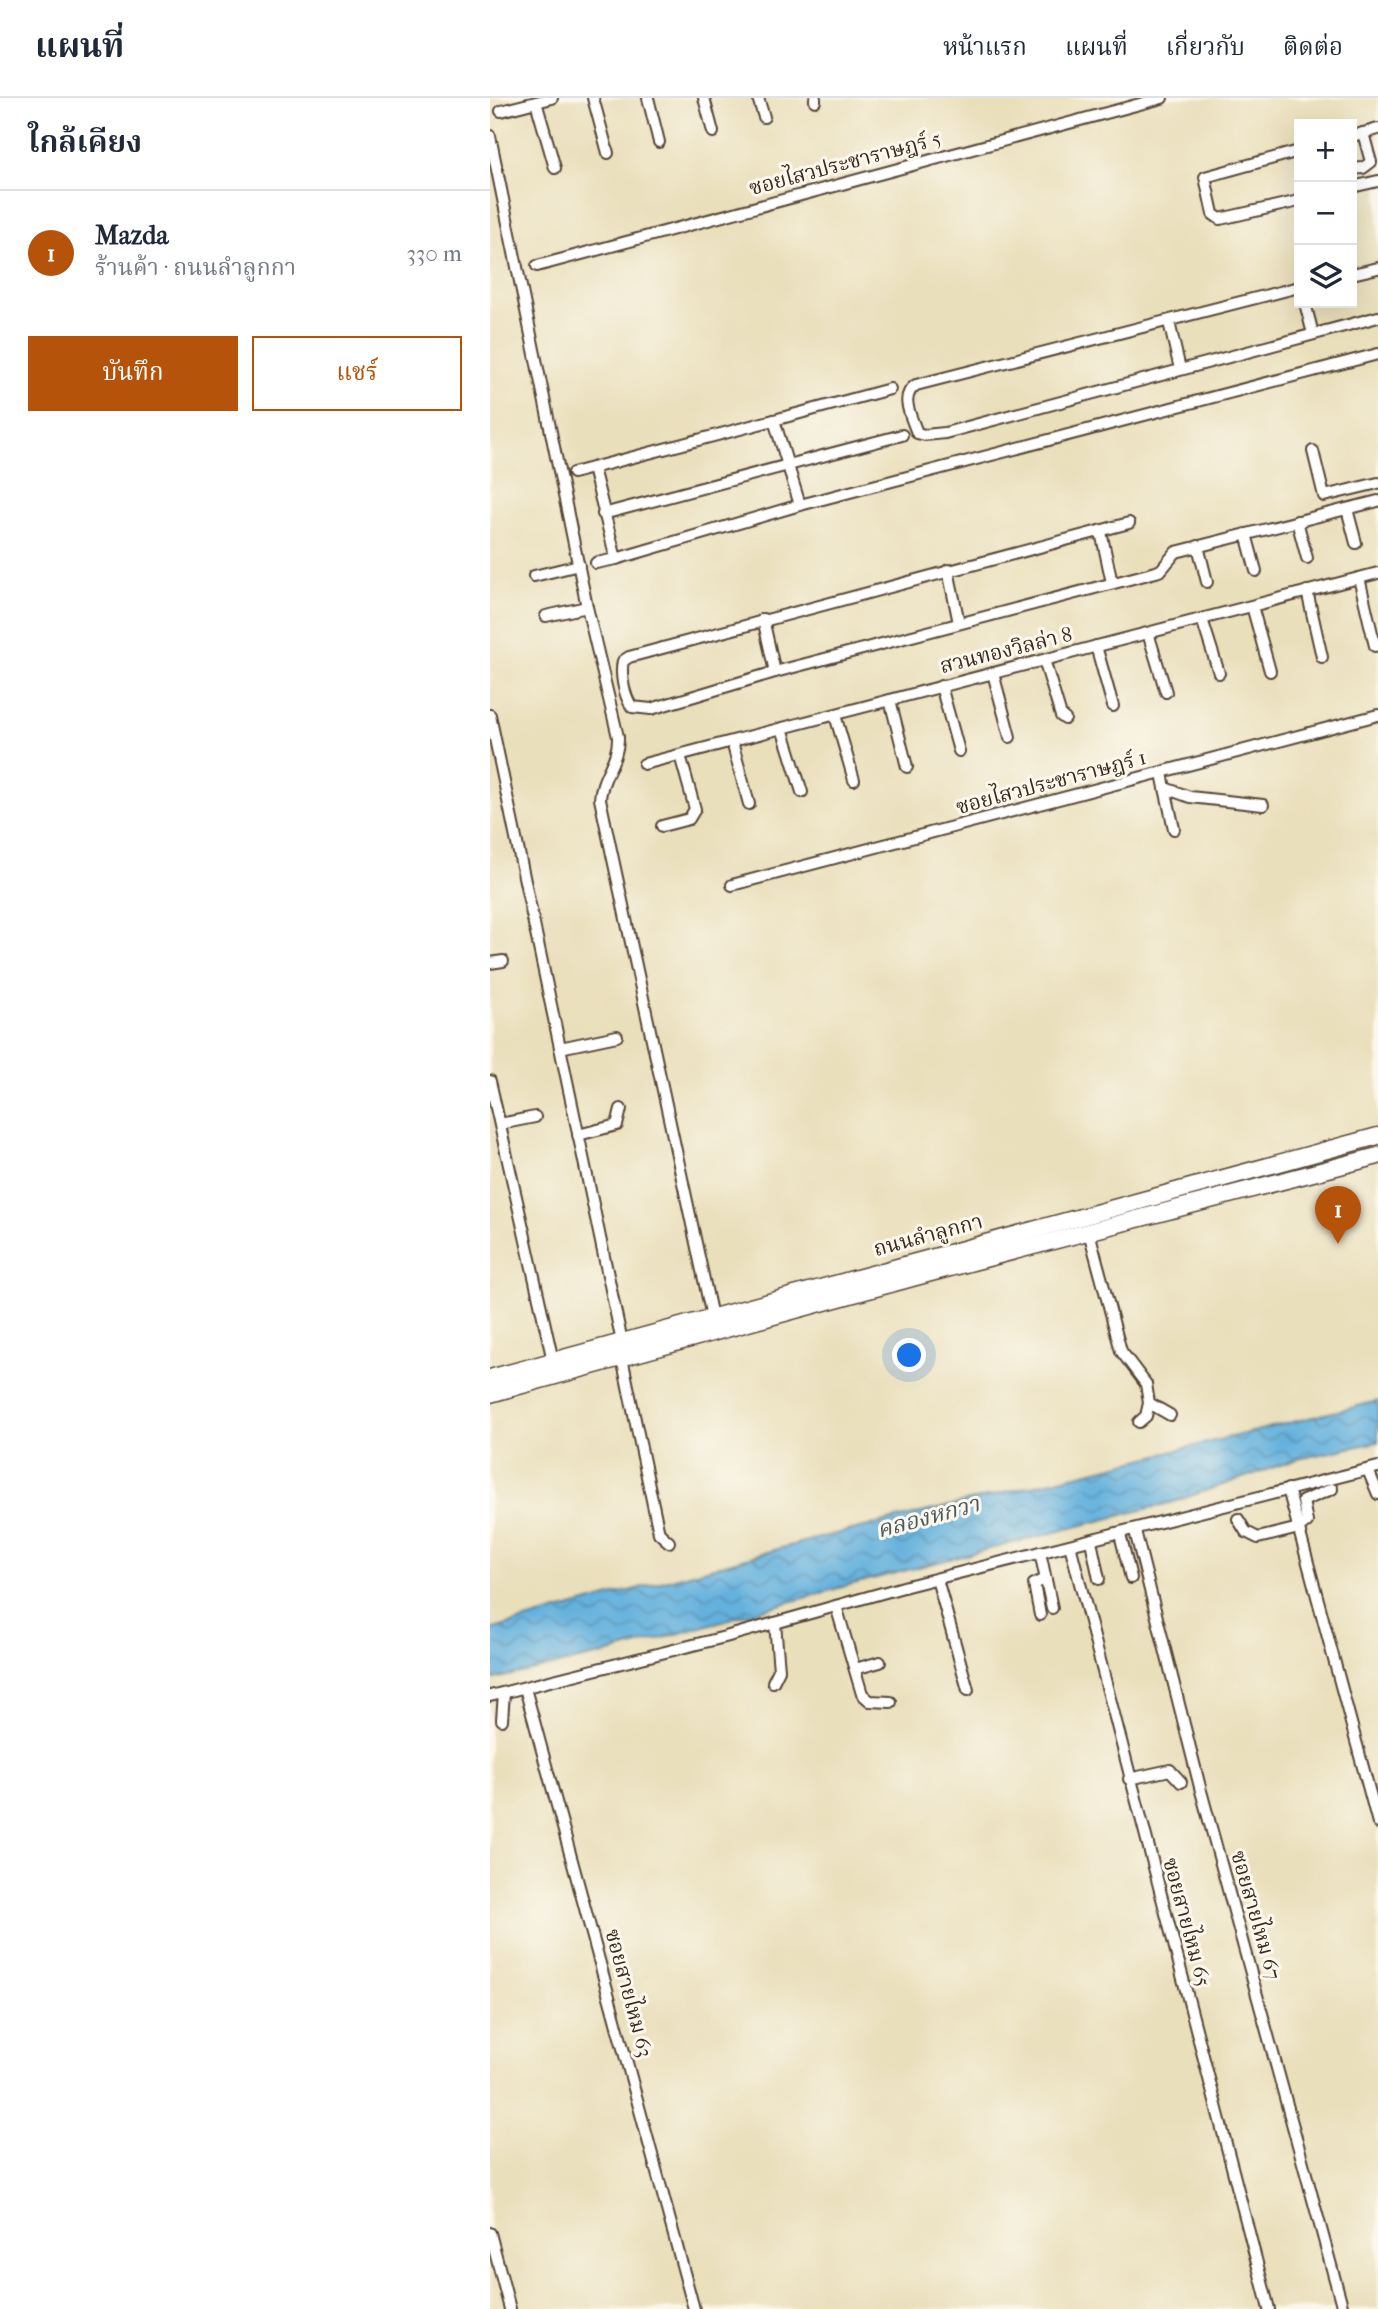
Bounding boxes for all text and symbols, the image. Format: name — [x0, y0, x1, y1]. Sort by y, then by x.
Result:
text: แผนที่ — [35, 27, 124, 66]
text: หน้าแรก — [943, 33, 1027, 61]
text: แผนที่ — [1065, 33, 1128, 61]
text: เกี่ยวกับ — [1166, 33, 1245, 61]
text: ติดต่อ — [1283, 33, 1343, 61]
map controls — [1294, 119, 1357, 308]
button: + — [1294, 119, 1357, 182]
street label: ซอยไสวประชาราษฎร์ 5 — [746, 123, 944, 200]
text: ใกล้เคียง — [28, 125, 142, 160]
button: − — [1294, 182, 1357, 245]
text: Mazda — [95, 220, 169, 251]
text: 1 — [47, 240, 55, 267]
text: 330 m — [406, 240, 462, 267]
button: layers — [1294, 245, 1357, 308]
text: ร้านค้า · ถนนลำลูกกา — [95, 254, 296, 281]
button: บันทึก — [28, 336, 238, 411]
button: แชร์ — [252, 336, 462, 411]
street label: สวนทองวิลล่า 8 — [937, 622, 1075, 678]
street label: ซอยไสวประชาราษฎร์ 1 — [952, 742, 1149, 819]
pin: 1 — [1315, 1186, 1361, 1244]
street label: ถนนลำลูกกา — [871, 1209, 985, 1262]
your location — [892, 1338, 926, 1372]
water label: คลองหกวา — [874, 1490, 983, 1544]
street label: ซอยสายไหม 67 — [1226, 1847, 1289, 1982]
street label: ซอยสายไหม 65 — [1158, 1854, 1219, 1989]
street label: ซอยสายไหม 63 — [600, 1925, 661, 2060]

